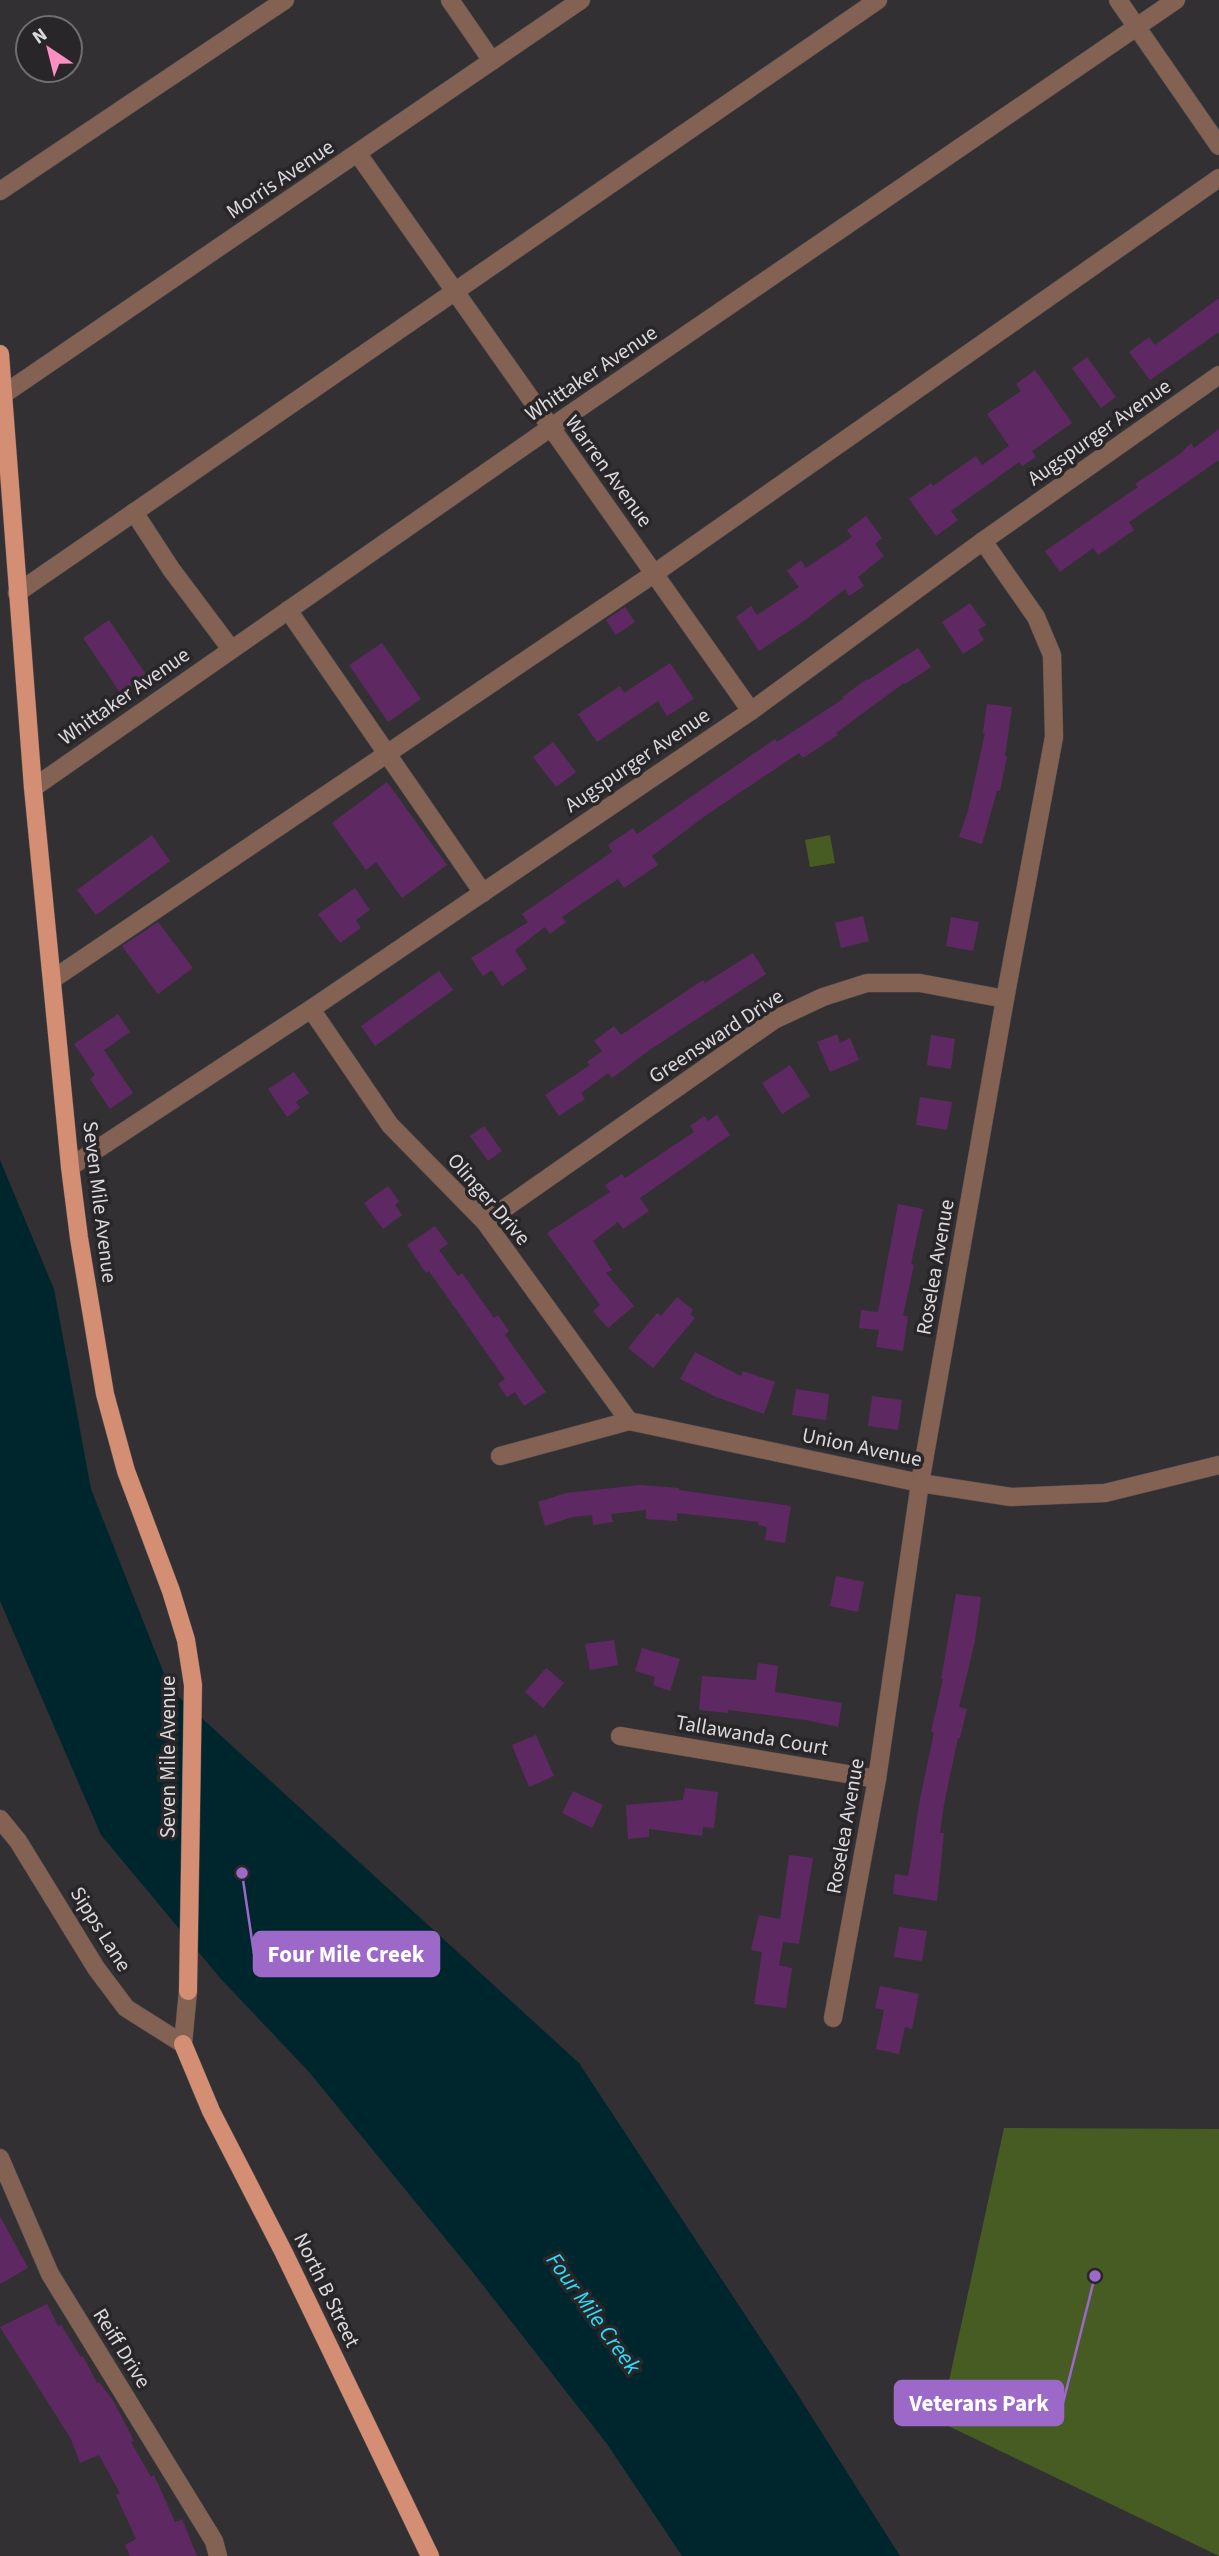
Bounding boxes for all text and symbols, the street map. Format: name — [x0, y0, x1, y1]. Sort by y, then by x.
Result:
north arrow — [14, 14, 84, 84]
text: N — [27, 22, 53, 51]
street label: Morris Avenue — [220, 132, 340, 226]
street label: Whittaker Avenue — [519, 318, 663, 428]
street label: Augspurger Avenue — [1021, 371, 1177, 493]
street label: Warren Avenue — [558, 409, 660, 533]
street label: Whittaker Avenue — [52, 640, 196, 752]
street label: Augspurger Avenue — [558, 700, 716, 820]
street label: Greensward Drive — [643, 981, 789, 1091]
street label: Seven Mile Avenue — [75, 1119, 125, 1285]
street label: Olinger Drive — [440, 1146, 538, 1252]
street label: Roselea Avenue — [908, 1197, 962, 1337]
street label: Union Avenue — [799, 1420, 925, 1474]
street label: Seven Mile Avenue — [153, 1676, 183, 1838]
street label: Tallawanda Court — [673, 1707, 831, 1763]
street label: Roselea Avenue — [818, 1756, 872, 1896]
street label: Sipps Lane — [63, 1881, 139, 1977]
callout: Four Mile Creek — [254, 1932, 439, 1976]
text: Four Mile Creek — [268, 1938, 425, 1971]
street label: North B Street — [286, 2228, 368, 2352]
water label: Four Mile Creek — [538, 2246, 650, 2382]
street label: Reiff Drive — [86, 2302, 158, 2394]
callout: Veterans Park — [895, 2381, 1063, 2425]
text: Veterans Park — [908, 2387, 1049, 2420]

